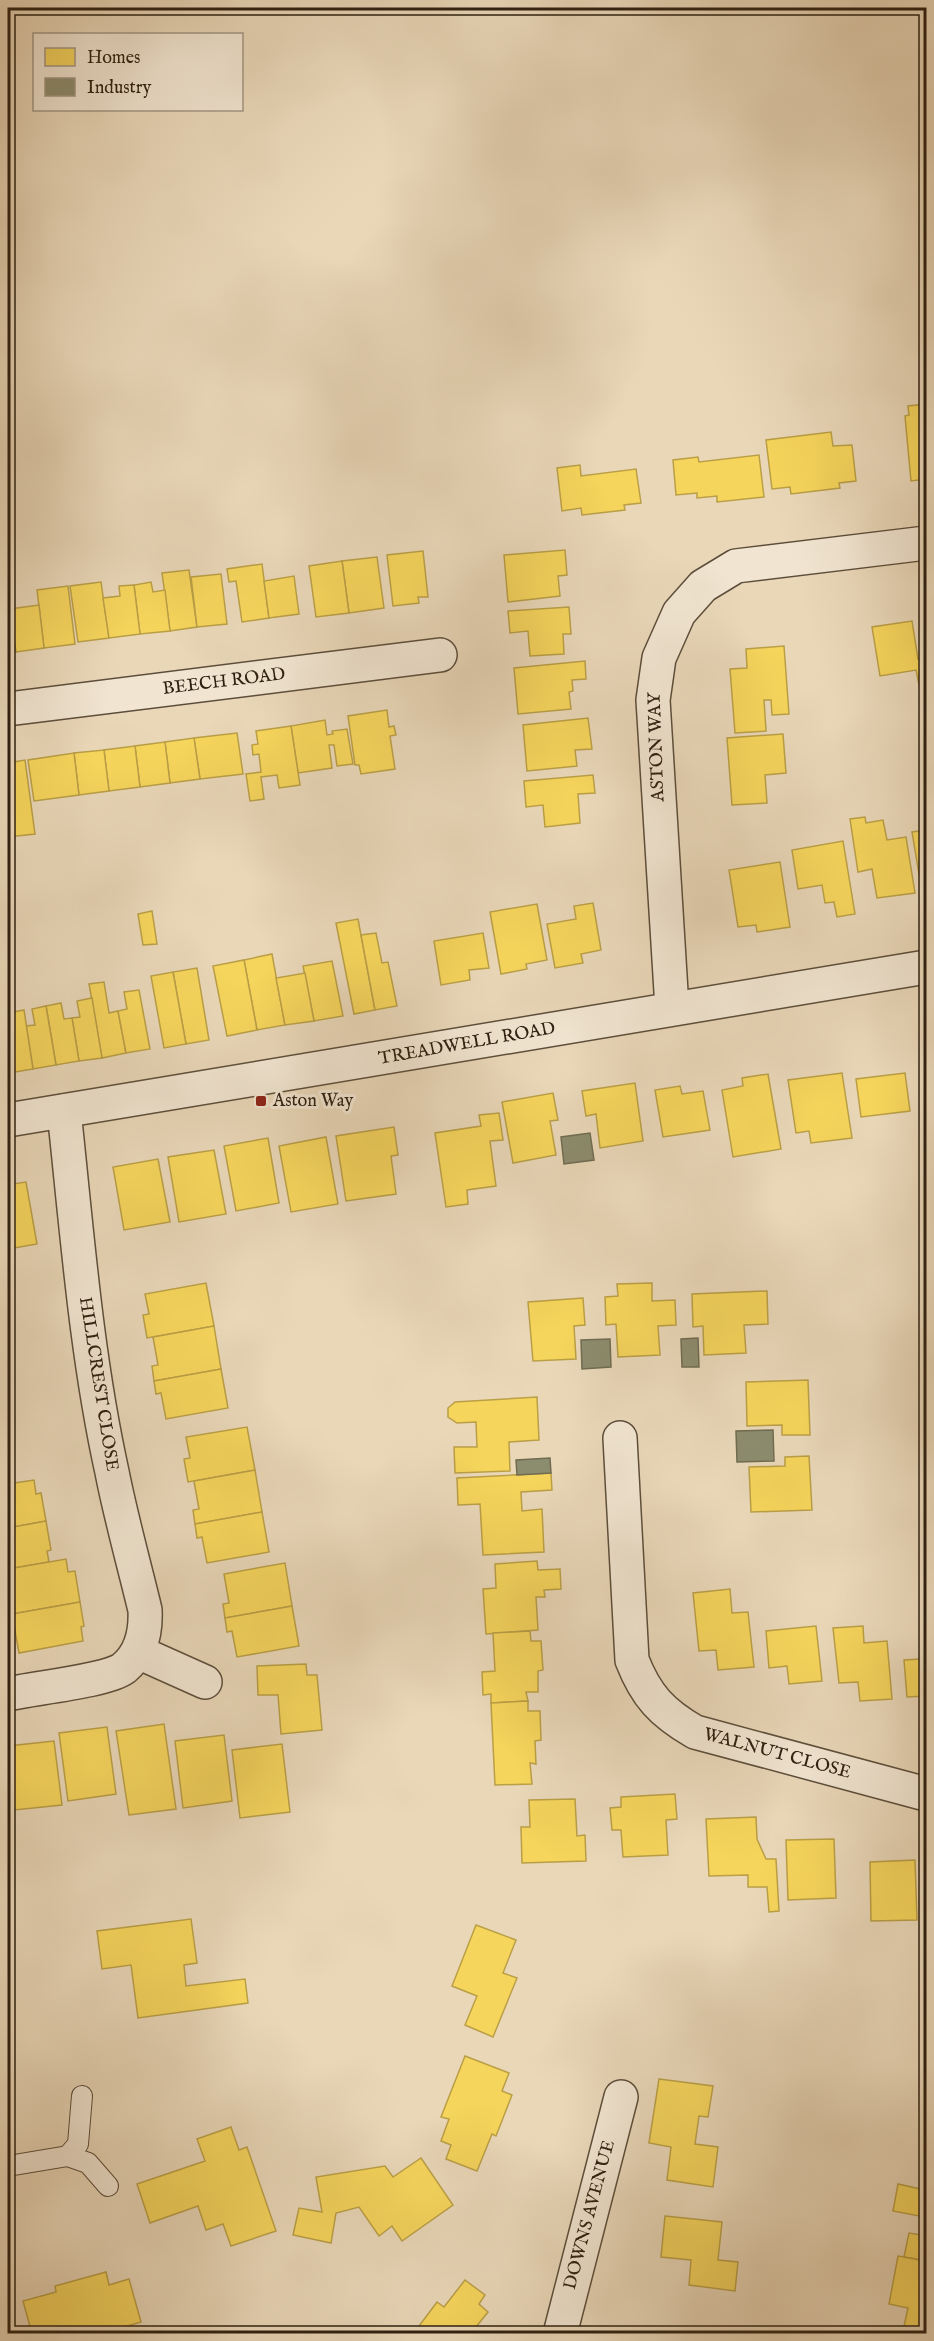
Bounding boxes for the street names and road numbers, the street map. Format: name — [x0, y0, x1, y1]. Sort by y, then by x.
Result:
street label: BEECH ROAD — [161, 663, 287, 701]
street label: ASTON WAY — [644, 691, 670, 803]
street label: TREADWELL ROAD — [377, 1017, 557, 1071]
street label: HILLCREST CLOSE — [73, 1295, 123, 1473]
street label: WALNUT CLOSE — [701, 1723, 853, 1785]
street label: DOWNS AVENUE — [559, 2138, 621, 2292]

